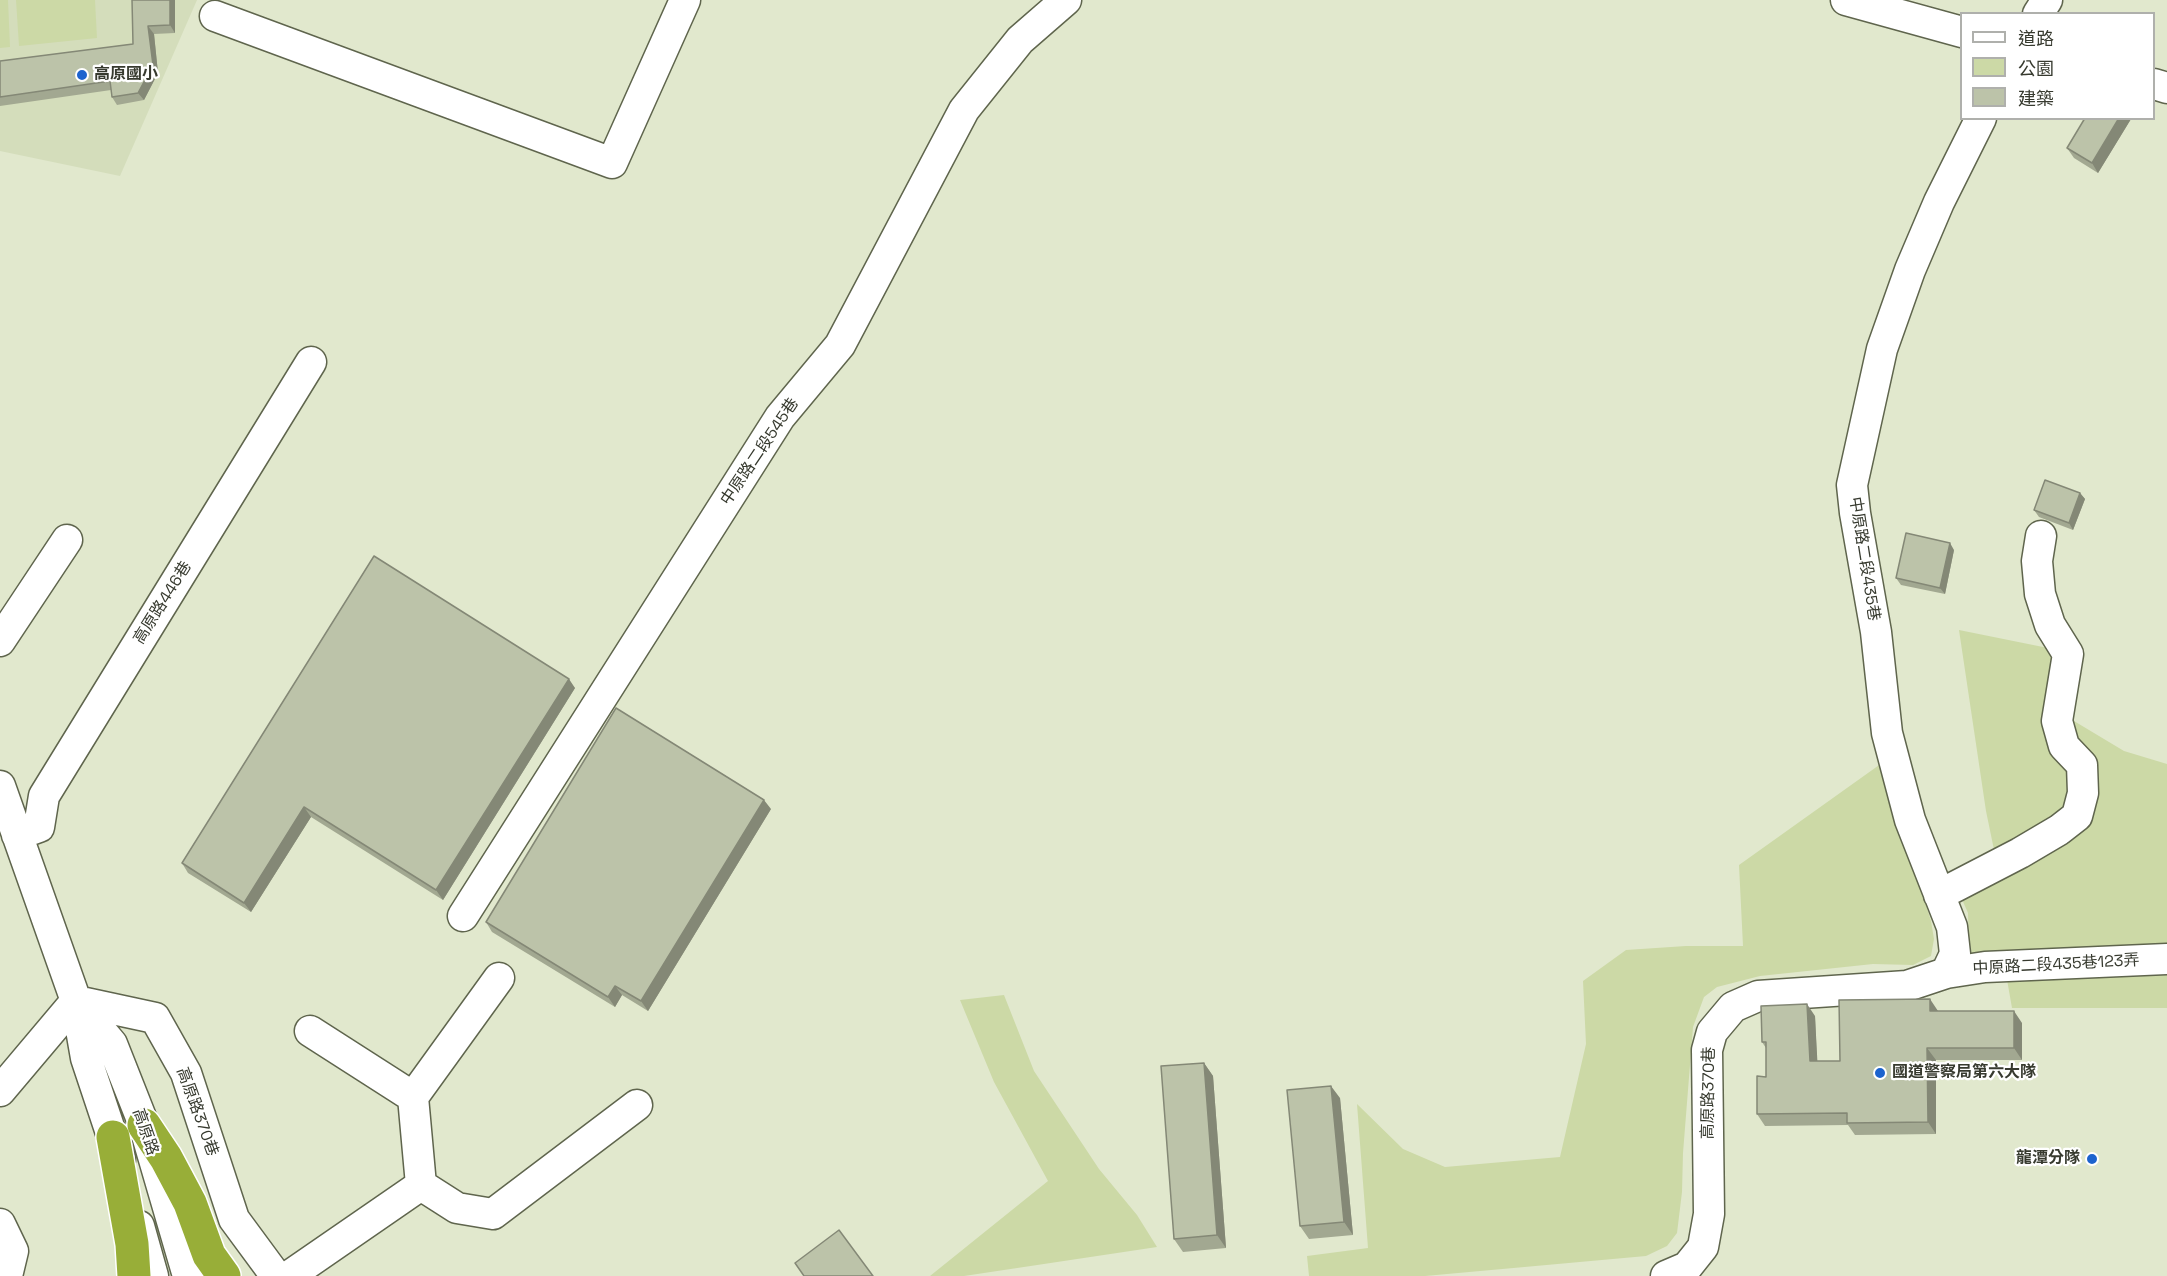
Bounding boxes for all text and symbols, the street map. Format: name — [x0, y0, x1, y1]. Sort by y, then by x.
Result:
legend — [1960, 12, 2155, 120]
text: 道路 — [2018, 27, 2054, 50]
text: 公園 — [2018, 57, 2054, 80]
place label: 高原國小 — [94, 65, 158, 85]
marker: 高原國小 — [75, 68, 89, 82]
text: 建築 — [2018, 87, 2054, 110]
street label: 中原路二段545巷 — [717, 395, 803, 509]
street label: 中原路二段435巷 — [1845, 496, 1883, 622]
street label: 高原路446巷 — [130, 558, 196, 648]
street label: 中原路二段435巷123弄 — [1972, 951, 2140, 979]
street label: 高原路370巷 — [1699, 1046, 1719, 1140]
place label: 國道警察局第六大隊 — [1892, 1063, 2036, 1083]
street label: 高原路370巷 — [172, 1065, 222, 1159]
marker: 國道警察局第六大隊 — [1873, 1066, 1887, 1080]
street label: 高原路 — [128, 1106, 162, 1158]
place label: 龍潭分隊 — [2016, 1149, 2080, 1169]
marker: 龍潭分隊 — [2085, 1152, 2099, 1166]

